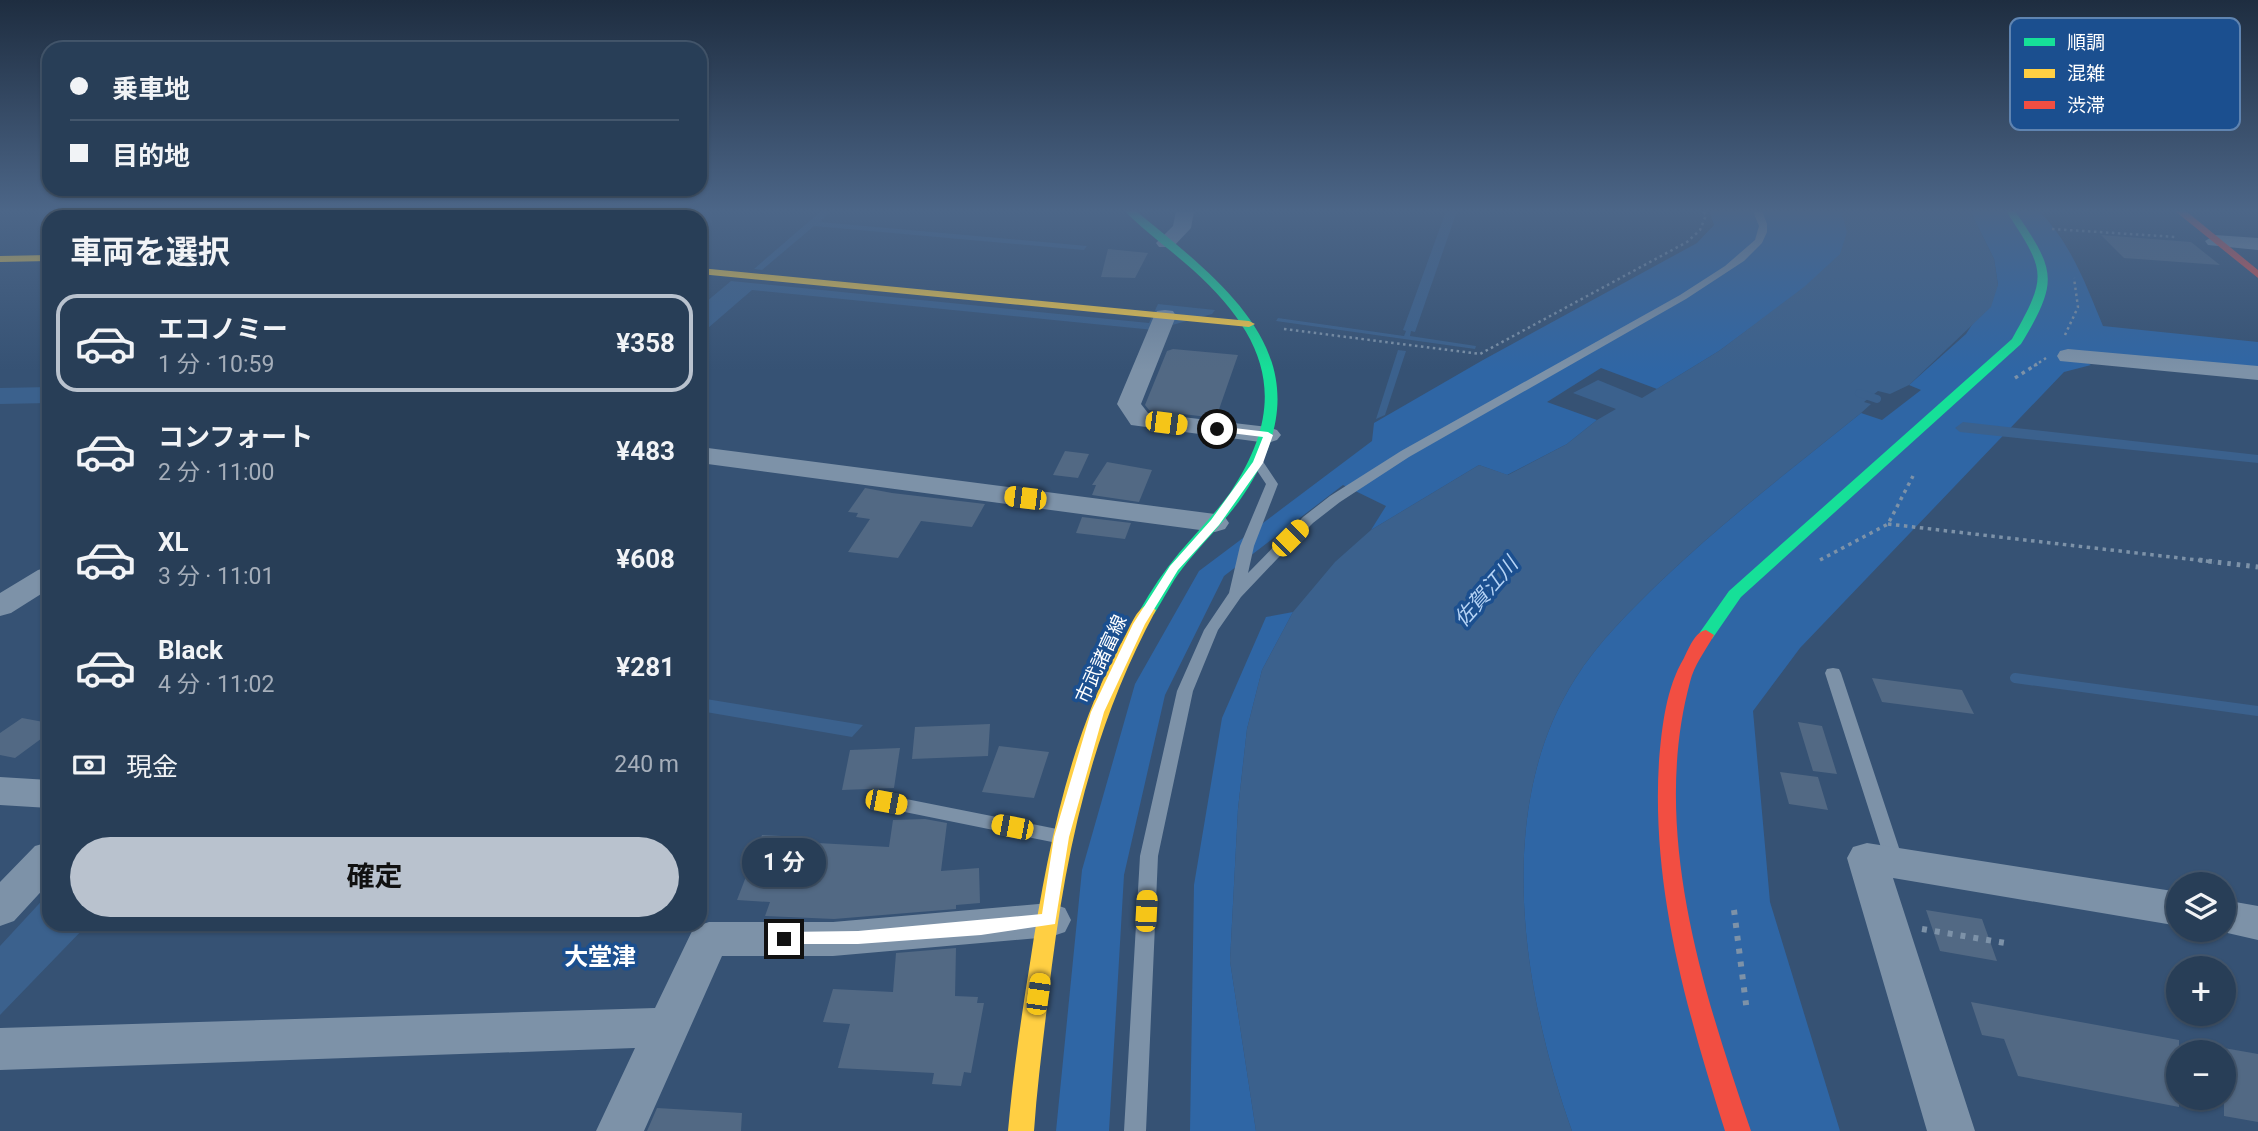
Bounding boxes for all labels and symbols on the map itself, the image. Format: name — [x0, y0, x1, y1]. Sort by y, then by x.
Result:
legend — [2010, 18, 2240, 130]
text: 順調 — [2067, 31, 2105, 54]
text: 混雑 — [2067, 62, 2105, 85]
text: 渋滞 — [2067, 94, 2105, 117]
car — [1144, 410, 1189, 436]
route start — [1201, 413, 1233, 445]
car — [1003, 485, 1048, 511]
car — [1268, 516, 1313, 560]
water label: 佐賀江川 — [1449, 551, 1524, 632]
street label: 市武諸富線 — [1070, 611, 1132, 707]
car — [864, 788, 909, 816]
car — [990, 813, 1035, 841]
callout: 1 分 — [742, 838, 826, 886]
car — [1135, 889, 1158, 933]
route end — [768, 923, 800, 955]
district label: 大堂津 — [564, 943, 636, 971]
car — [1025, 972, 1052, 1016]

